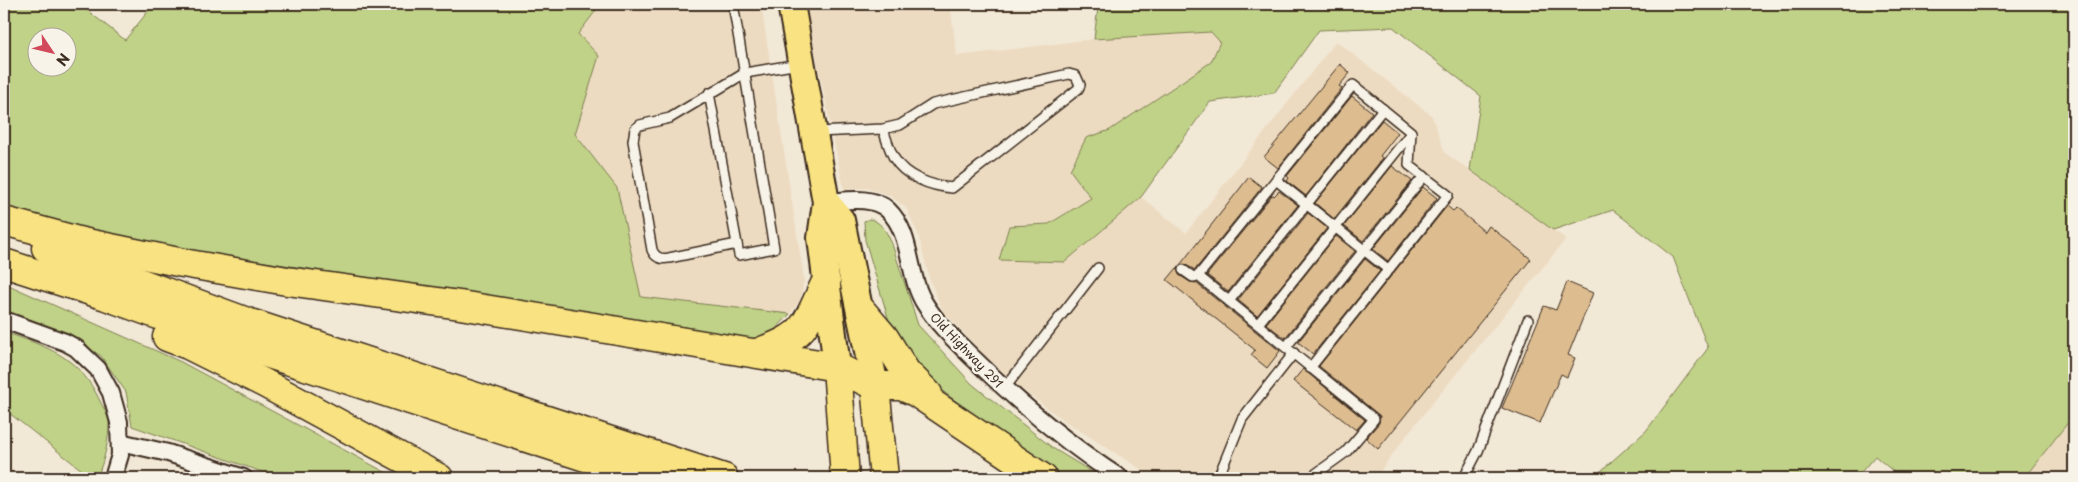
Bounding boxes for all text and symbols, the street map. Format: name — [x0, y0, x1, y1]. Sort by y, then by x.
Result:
north arrow — [28, 28, 78, 78]
text: N — [51, 49, 75, 70]
street label: Old Highway 291 — [926, 308, 1008, 392]

